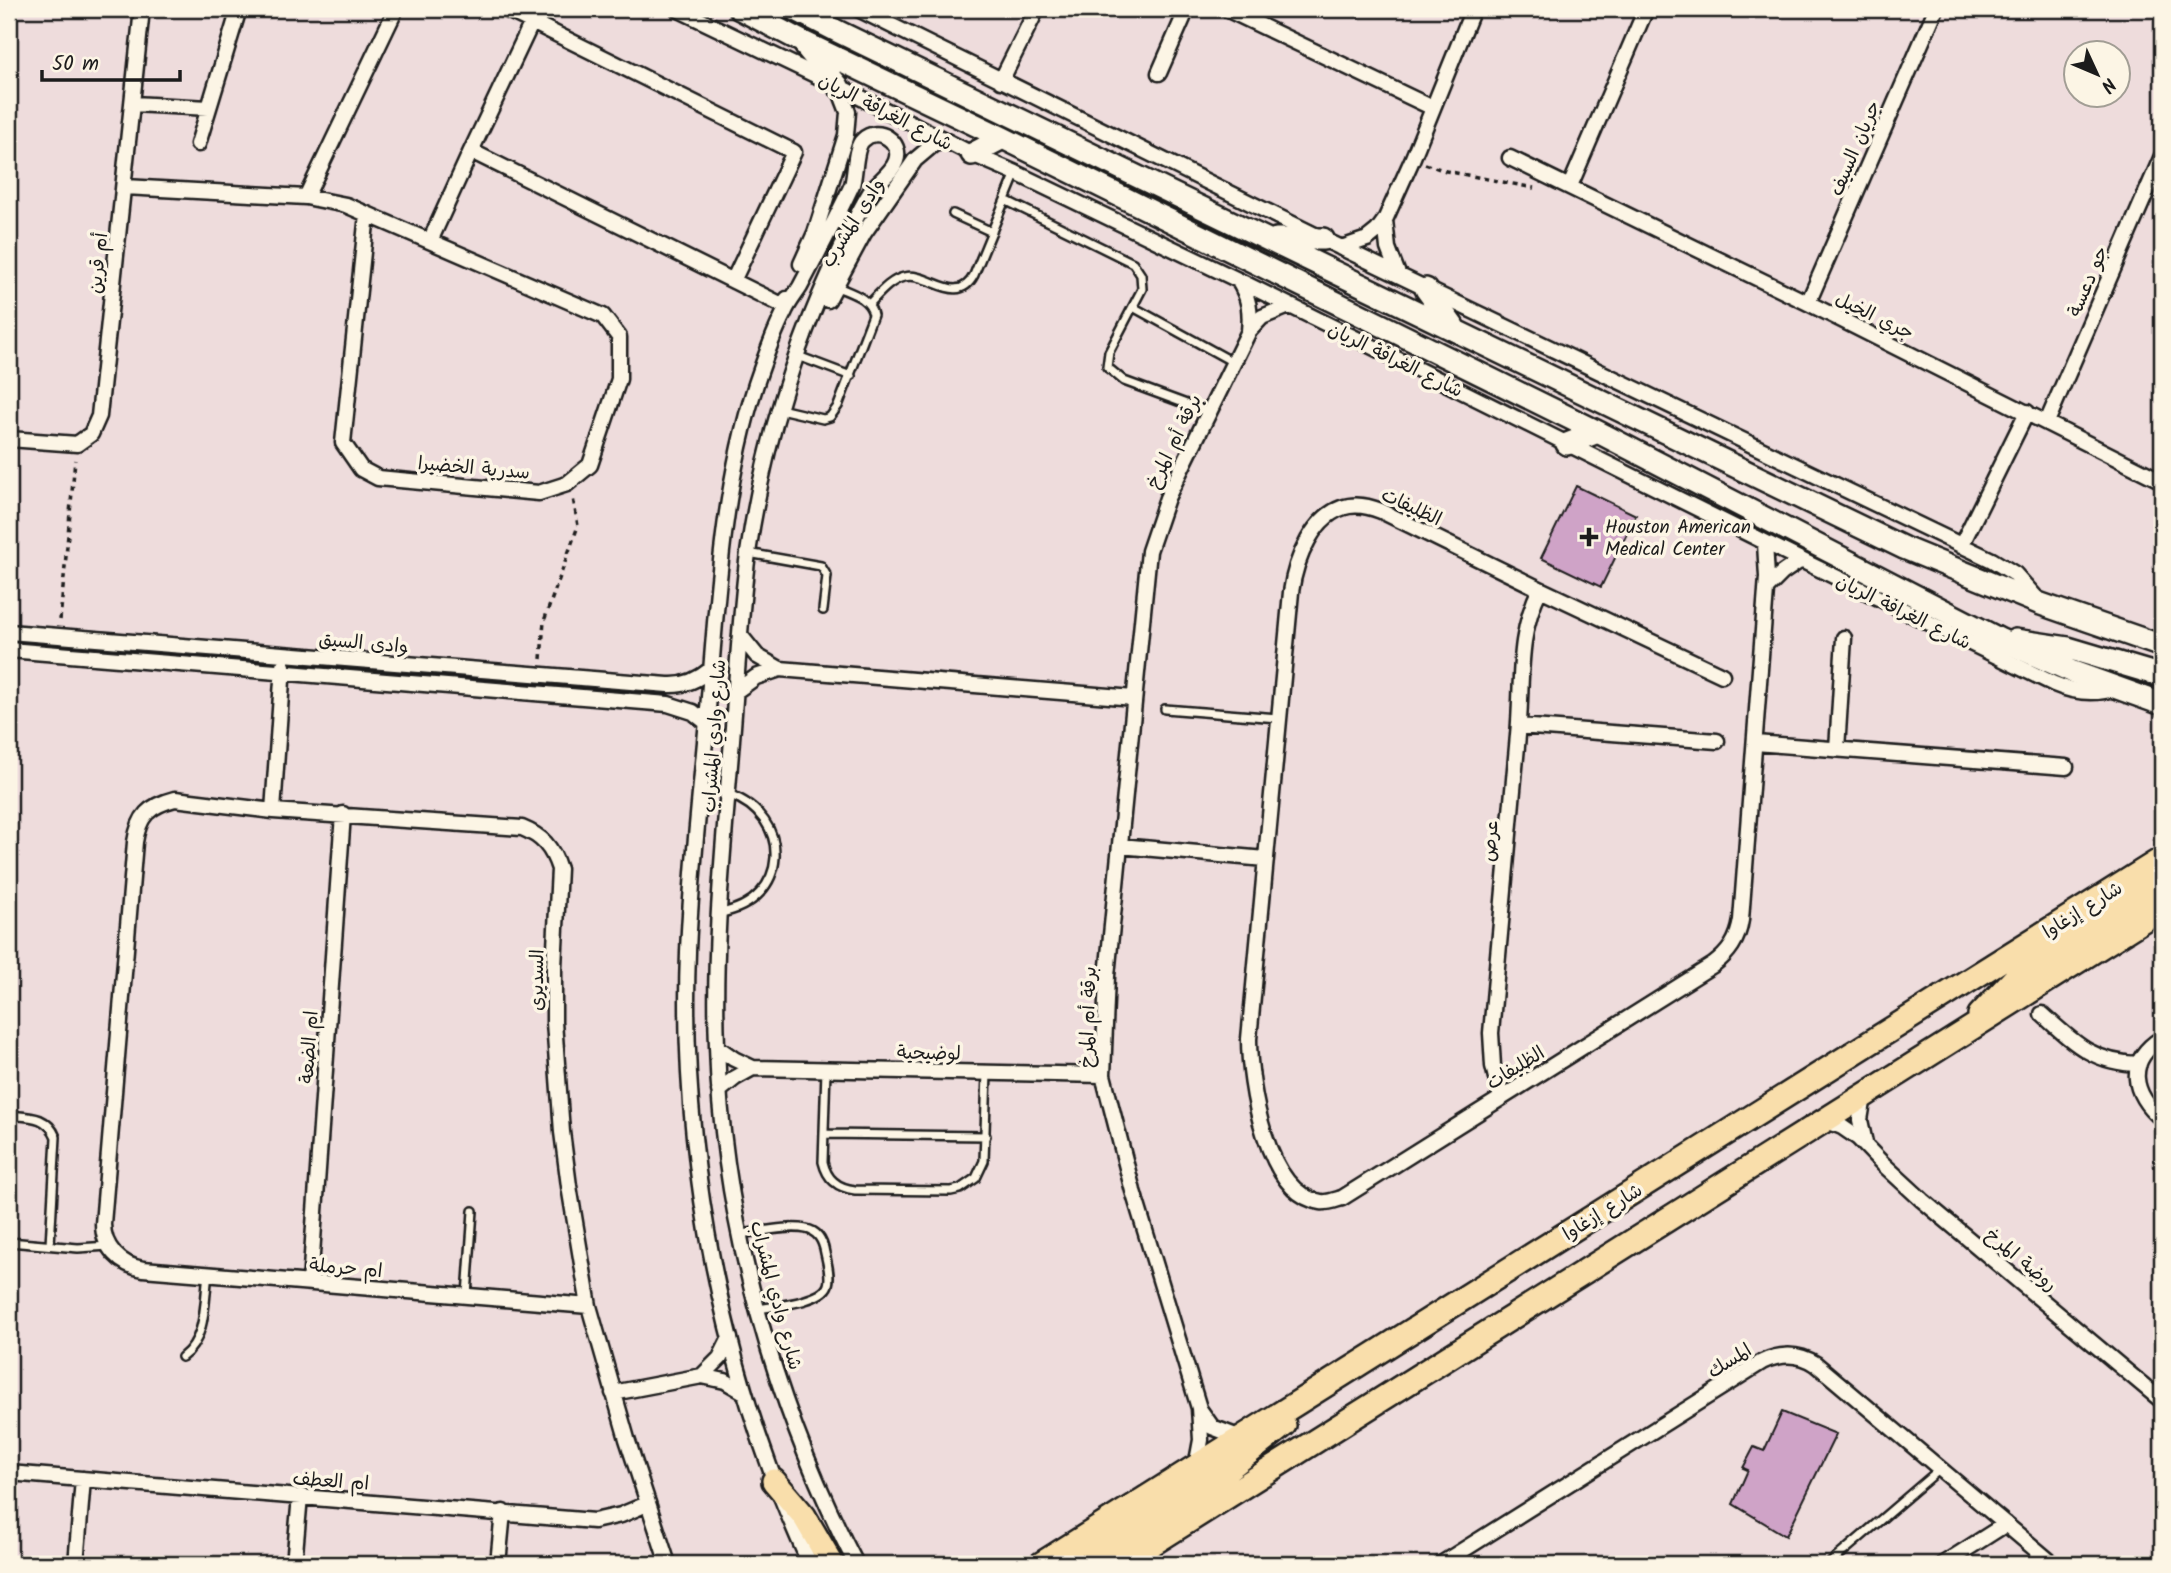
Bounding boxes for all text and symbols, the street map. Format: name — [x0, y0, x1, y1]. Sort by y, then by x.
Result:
scale bar — [42, 38, 180, 82]
north arrow — [2062, 38, 2132, 108]
text: 50 m — [52, 48, 99, 81]
street label: شارع الغرافة الريان — [813, 66, 957, 160]
text: N — [2093, 70, 2123, 99]
street label: جريان السيف — [1822, 96, 1889, 201]
street label: وادى المشرب — [814, 172, 893, 274]
street label: أم قرين — [81, 231, 117, 295]
street label: جو دعسة — [2061, 242, 2117, 322]
street label: جري الخيل — [1830, 285, 1919, 349]
street label: شارع الغرافة الريان — [1322, 315, 1468, 407]
street label: برقة أم المرخ — [1139, 390, 1211, 494]
street label: سدرية الخضيرا — [416, 449, 531, 489]
street label: الظليفات — [1376, 481, 1447, 535]
place label: Houston American Medical Center — [1605, 513, 1751, 565]
marker: Houston American Medical Center — [1579, 527, 1599, 547]
street label: شارع الغرافة الريان — [1830, 567, 1976, 659]
street label: وادى السيق — [317, 625, 410, 663]
street label: شارع وادي المشراب — [695, 659, 735, 814]
street label: عرص — [1474, 819, 1508, 863]
street label: شارع إزغاوا — [2037, 874, 2129, 947]
street label: السديرى — [522, 949, 554, 1011]
street label: برقة أم المرخ — [1072, 966, 1106, 1068]
street label: ام الضعة — [292, 1010, 328, 1085]
street label: لوضيحية — [897, 1038, 961, 1070]
street label: الظليفات — [1481, 1039, 1551, 1098]
street label: شارع إزغاوا — [1557, 1176, 1649, 1249]
street label: شارع وادي المشراب — [741, 1218, 809, 1374]
street label: روضة المرخ — [1978, 1221, 2063, 1300]
street label: ام حرملة — [308, 1251, 384, 1287]
street label: المسك — [1702, 1336, 1758, 1387]
street label: ام العطف — [292, 1464, 370, 1500]

